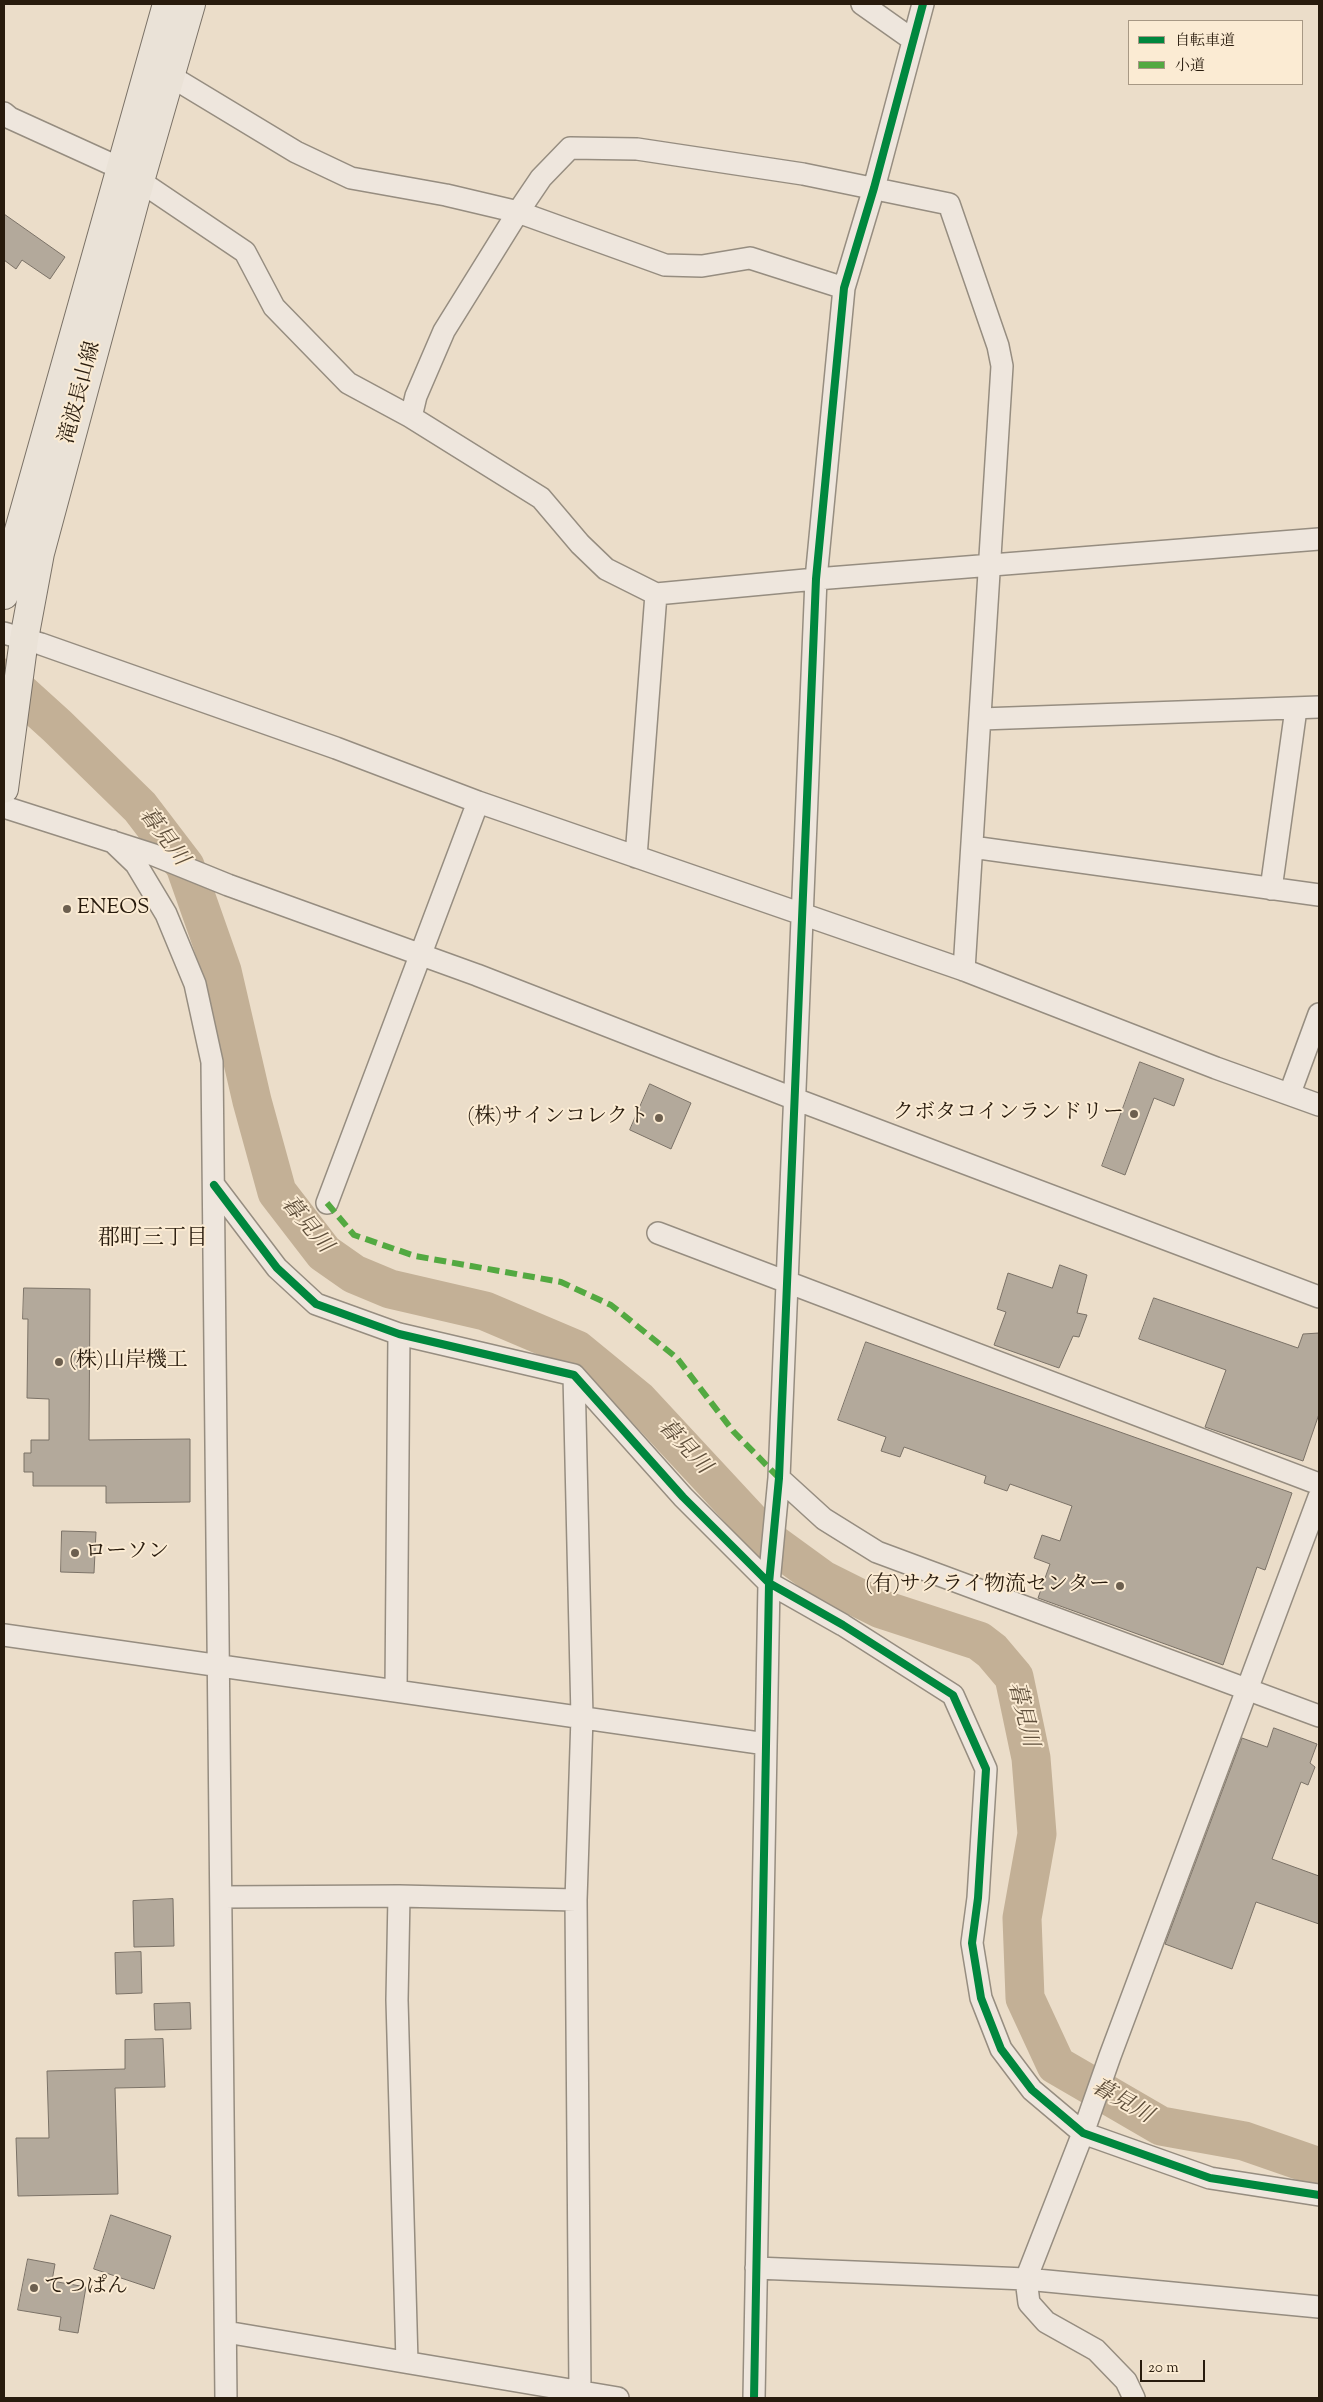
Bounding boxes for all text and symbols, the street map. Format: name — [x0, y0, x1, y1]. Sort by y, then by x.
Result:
legend — [1128, 20, 1303, 85]
text: 自転車道 — [1175, 31, 1235, 52]
text: 小道 — [1175, 56, 1205, 77]
street label: 滝波長山線 — [56, 339, 108, 447]
water label: 暮見川 — [132, 804, 192, 872]
place label: ENEOS — [77, 896, 150, 922]
marker: ENEOS — [61, 903, 73, 915]
place label: クボタコインランドリー — [893, 1101, 1124, 1127]
place label: (株)サインコレクト — [467, 1105, 649, 1131]
marker: クボタコインランドリー — [1128, 1108, 1140, 1120]
marker: (株)サインコレクト — [653, 1112, 665, 1124]
water label: 暮見川 — [274, 1192, 336, 1260]
district label: 郡町三丁目 — [98, 1227, 208, 1253]
place label: (株)山岸機工 — [69, 1349, 188, 1375]
marker: (株)山岸機工 — [53, 1356, 65, 1368]
water label: 暮見川 — [651, 1415, 715, 1481]
place label: ローソン — [85, 1540, 169, 1566]
marker: ローソン — [69, 1547, 81, 1559]
place label: (有)サクライ物流センター — [865, 1573, 1110, 1599]
marker: (有)サクライ物流センター — [1114, 1580, 1126, 1592]
water label: 暮見川 — [1000, 1680, 1042, 1750]
water label: 暮見川 — [1086, 2075, 1156, 2131]
place label: てつぱん — [44, 2275, 128, 2301]
marker: てつぱん — [28, 2282, 40, 2294]
scale bar — [1143, 2350, 1208, 2382]
text: 20 m — [1148, 2358, 1179, 2379]

